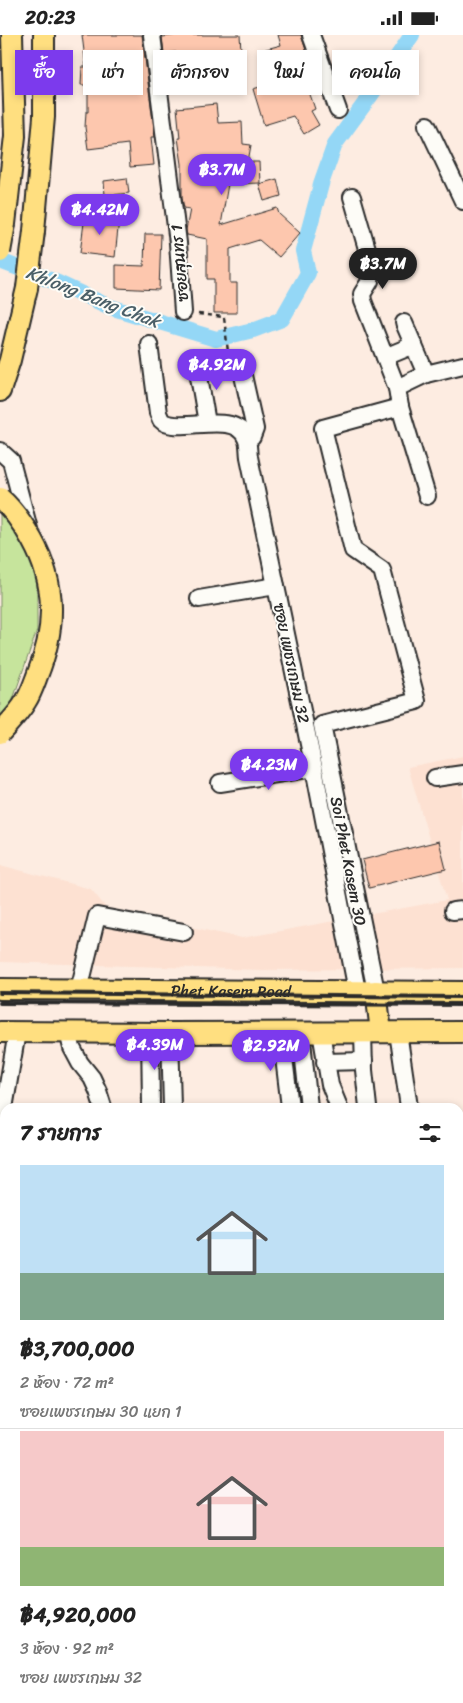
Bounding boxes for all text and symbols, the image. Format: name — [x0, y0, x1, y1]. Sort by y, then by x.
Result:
text: 20:23 — [25, 1, 75, 34]
chip: ซื้อ — [15, 50, 73, 95]
chip: เช่า — [83, 50, 143, 95]
chip: ตัวกรอง — [153, 50, 247, 95]
chip: ใหม่ — [257, 50, 322, 95]
chip: คอนโด — [332, 50, 419, 95]
pin: ฿3.7M — [187, 154, 257, 196]
text: ฿3.7M — [199, 155, 245, 184]
pin: ฿4.42M — [59, 193, 141, 236]
text: ฿4.42M — [71, 195, 129, 224]
street label: ซอยสุนทร 1 — [162, 223, 197, 303]
pin: ฿3.7M — [348, 247, 418, 290]
text: ฿3.7M — [360, 249, 406, 278]
water label: Khlong Bang Chak — [21, 257, 167, 338]
pin: ฿4.92M — [176, 349, 258, 391]
text: ฿4.92M — [188, 350, 246, 379]
street label: ซอย เพชรเกษม 32 — [265, 600, 318, 726]
pin: ฿4.23M — [228, 749, 310, 791]
text: ฿4.23M — [241, 750, 297, 779]
street label: Soi Phet Kasem 30 — [322, 794, 375, 928]
street label: Phet Kasem Road — [171, 976, 293, 1006]
pin: ฿4.39M — [114, 1029, 196, 1071]
pin: ฿2.92M — [230, 1029, 312, 1072]
text: ฿4.39M — [127, 1030, 183, 1059]
text: ฿2.92M — [243, 1031, 299, 1060]
text: 7 รายการ — [20, 1114, 101, 1152]
icon: filters — [416, 1119, 444, 1147]
icon: home — [187, 1198, 277, 1288]
text: ฿3,700,000 — [20, 1330, 135, 1368]
text: 2 ห้อง · 72 m² — [20, 1368, 114, 1397]
text: ซอยเพชรเกษม 30 แยก 1 — [20, 1397, 182, 1426]
icon: home — [187, 1463, 277, 1553]
text: ฿4,920,000 — [20, 1596, 136, 1634]
text: 3 ห้อง · 92 m² — [20, 1634, 114, 1663]
text: ซอย เพชรเกษม 32 — [20, 1663, 142, 1692]

